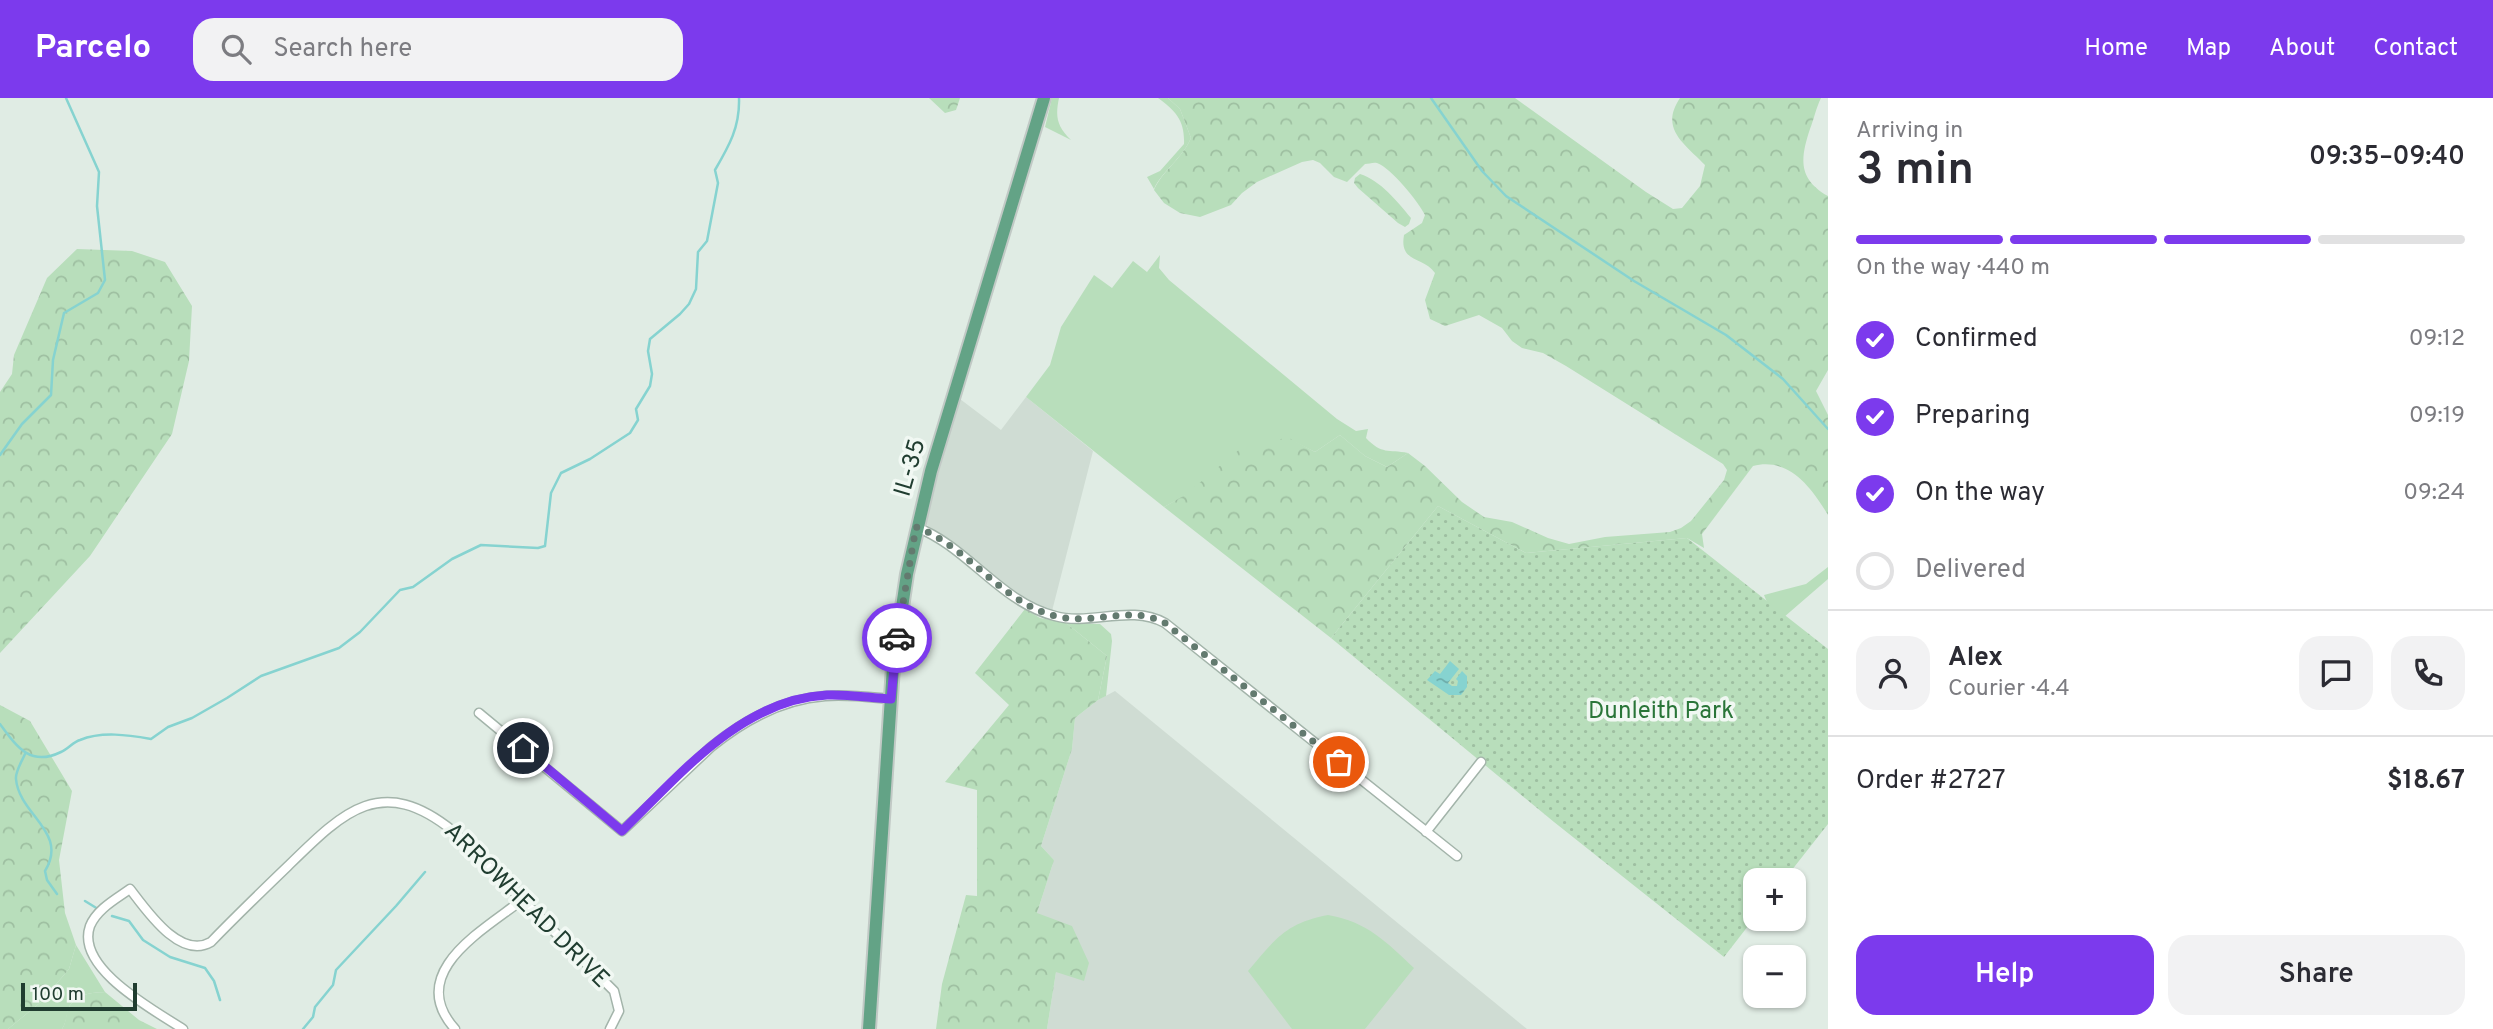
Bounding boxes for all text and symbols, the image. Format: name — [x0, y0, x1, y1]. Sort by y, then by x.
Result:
search box — [193, 18, 683, 81]
text: Parcelo — [35, 28, 151, 70]
icon: search — [217, 30, 255, 68]
text: Search here — [273, 33, 412, 66]
text: Home — [2084, 34, 2148, 64]
text: Map — [2186, 34, 2231, 64]
text: About — [2269, 34, 2335, 64]
text: Contact — [2373, 34, 2458, 64]
text: Arriving in — [1856, 117, 1963, 146]
text: 09:35–09:40 — [2309, 141, 2465, 174]
text: 3 min — [1856, 142, 1974, 201]
text: On the way · 440 m — [1856, 254, 2050, 283]
icon: check — [1856, 321, 1894, 359]
text: Confirmed — [1915, 323, 2038, 356]
text: 09:12 — [2409, 325, 2465, 354]
icon: check — [1856, 398, 1894, 436]
text: Preparing — [1915, 400, 2030, 433]
text: 09:19 — [2409, 402, 2465, 431]
street label: IL-35 — [889, 436, 933, 500]
icon: check — [1856, 475, 1894, 513]
text: On the way — [1915, 477, 2045, 510]
text: 09:24 — [2403, 479, 2465, 508]
text: Delivered — [1915, 554, 2026, 587]
courier — [862, 603, 932, 673]
icon: car — [878, 619, 916, 657]
button: person — [1856, 636, 1930, 710]
button: chat — [2299, 636, 2373, 710]
button: phone — [2391, 636, 2465, 710]
text: Alex — [1948, 642, 2003, 675]
text: Courier · 4.4 — [1948, 675, 2070, 704]
park label: Dunleith Park — [1588, 697, 1734, 727]
pin — [493, 718, 553, 778]
icon: home — [504, 729, 542, 767]
pin — [1309, 732, 1369, 792]
icon: bag — [1320, 743, 1358, 781]
text: Order #2727 — [1856, 765, 2005, 798]
text: $18.67 — [2387, 765, 2465, 798]
street label: ARROWHEAD DRIVE — [437, 817, 615, 995]
map controls — [1743, 868, 1806, 1008]
button: + — [1743, 868, 1806, 931]
button: Help — [1856, 935, 2154, 1015]
button: Share — [2168, 935, 2465, 1015]
button: − — [1743, 945, 1806, 1008]
scale bar — [21, 980, 136, 1012]
text: 100 m — [32, 983, 84, 1007]

